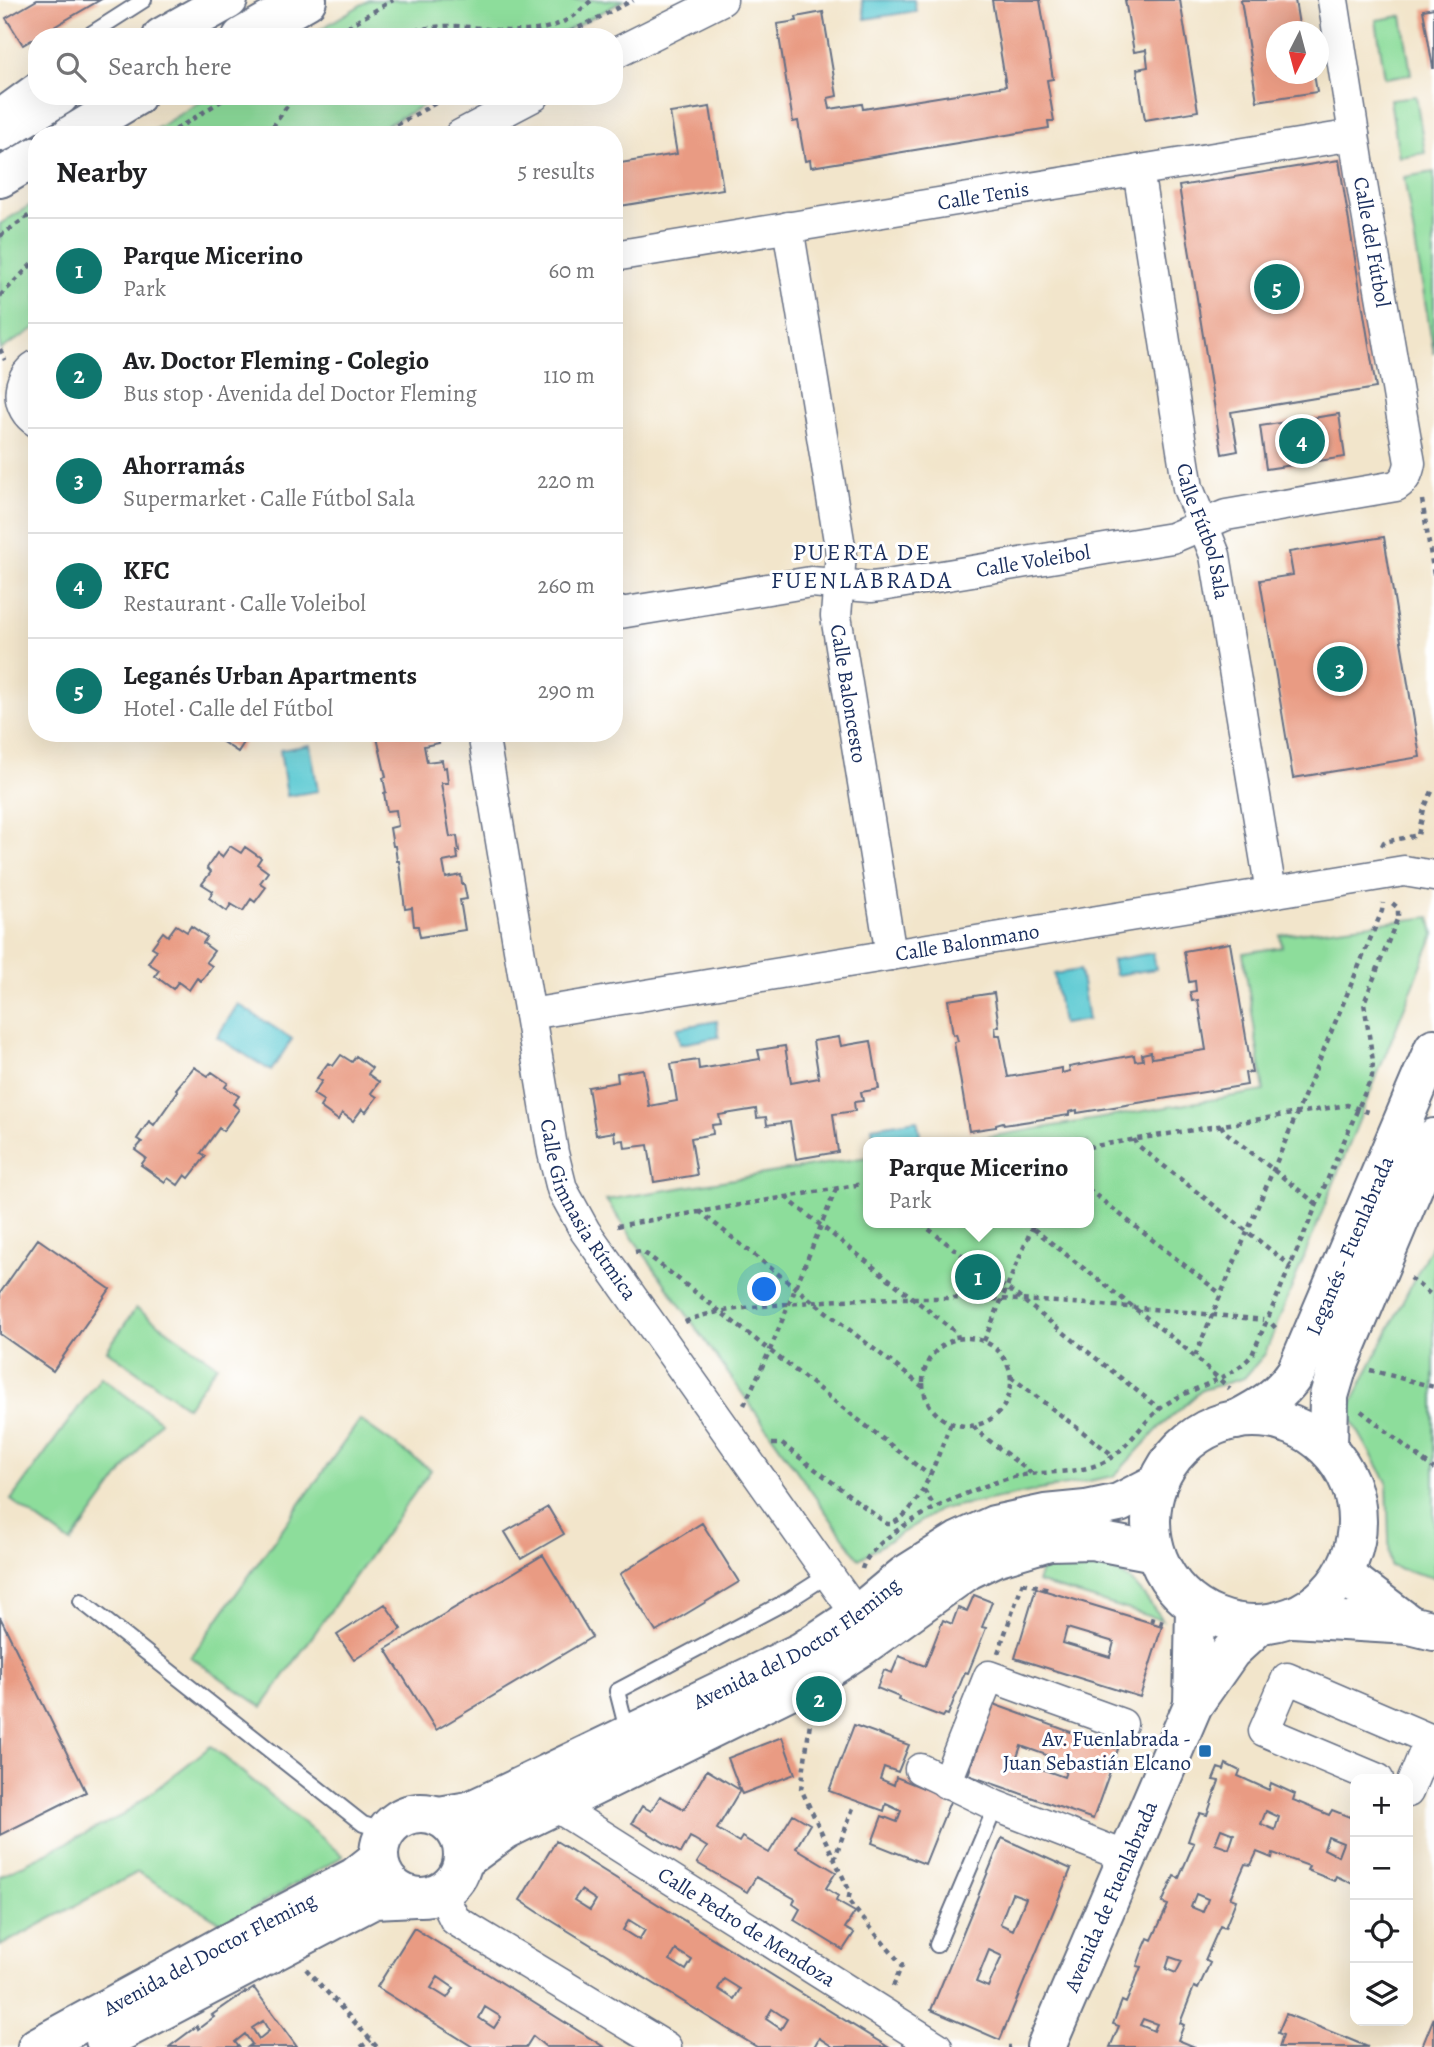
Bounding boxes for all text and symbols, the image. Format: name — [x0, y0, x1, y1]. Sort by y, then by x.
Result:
north arrow — [1266, 21, 1329, 84]
search box — [28, 28, 623, 105]
icon: search — [52, 48, 90, 86]
text: Search here — [108, 49, 232, 84]
text: Nearby — [56, 152, 147, 192]
text: 5 results — [518, 156, 595, 187]
street label: Calle Tenis — [935, 174, 1031, 217]
street label: Calle del Fútbol — [1347, 175, 1397, 309]
text: Parque Micerino — [123, 238, 303, 273]
text: 1 — [75, 255, 83, 286]
text: 60 m — [548, 255, 595, 286]
pin: 5 — [1254, 261, 1300, 313]
text: Park — [123, 273, 166, 304]
text: Av. Doctor Fleming - Colegio — [123, 343, 429, 378]
text: 2 — [73, 360, 85, 391]
text: 110 m — [543, 360, 595, 391]
text: Bus stop · Avenida del Doctor Fleming — [123, 378, 477, 409]
pin: 4 — [1279, 415, 1325, 467]
text: Ahorramás — [123, 448, 245, 483]
street label: Calle Fútbol Sala — [1170, 461, 1236, 602]
text: 3 — [74, 465, 84, 496]
text: 220 m — [537, 465, 595, 496]
text: Supermarket · Calle Fútbol Sala — [123, 483, 415, 514]
district label: PUERTA DE FUENLABRADA — [771, 536, 953, 596]
street label: Calle Voleibol — [974, 538, 1092, 584]
text: KFC — [123, 553, 170, 588]
text: 4 — [74, 570, 84, 601]
text: 260 m — [537, 570, 595, 601]
text: Restaurant · Calle Voleibol — [123, 588, 366, 619]
street label: Calle Baloncesto — [824, 622, 874, 765]
pin: 3 — [1317, 643, 1363, 695]
text: Leganés Urban Apartments — [123, 658, 417, 693]
text: 5 — [74, 675, 84, 706]
text: 290 m — [538, 675, 595, 706]
text: Hotel · Calle del Fútbol — [123, 693, 333, 724]
street label: Calle Balonmano — [893, 917, 1041, 968]
street label: Calle Gimnasia Rítmica — [534, 1117, 644, 1306]
popup — [863, 1137, 1094, 1228]
text: Parque Micerino — [888, 1150, 1069, 1185]
street label: Leganés - Fuenlabrada — [1299, 1152, 1400, 1340]
text: Park — [888, 1185, 932, 1216]
pin: 1 — [955, 1251, 1001, 1303]
your location — [747, 1272, 781, 1306]
street label: Avenida del Doctor Fleming — [687, 1571, 906, 1716]
pin: 2 — [796, 1673, 842, 1725]
place label: Av. Fuenlabrada - Juan Sebastián Elcano — [1003, 1725, 1191, 1777]
marker: Av. Fuenlabrada - Juan Sebastián Elcano — [1197, 1743, 1213, 1759]
map controls — [1350, 1774, 1413, 2026]
button: + — [1350, 1774, 1413, 1837]
street label: Avenida de Fuenlabrada — [1057, 1796, 1164, 1997]
button: − — [1350, 1837, 1413, 1900]
street label: Calle Pedro de Mendoza — [653, 1860, 841, 1993]
street label: Avenida del Doctor Fleming — [97, 1885, 321, 2023]
button: locate — [1350, 1900, 1413, 1963]
button: layers — [1350, 1963, 1413, 2026]

